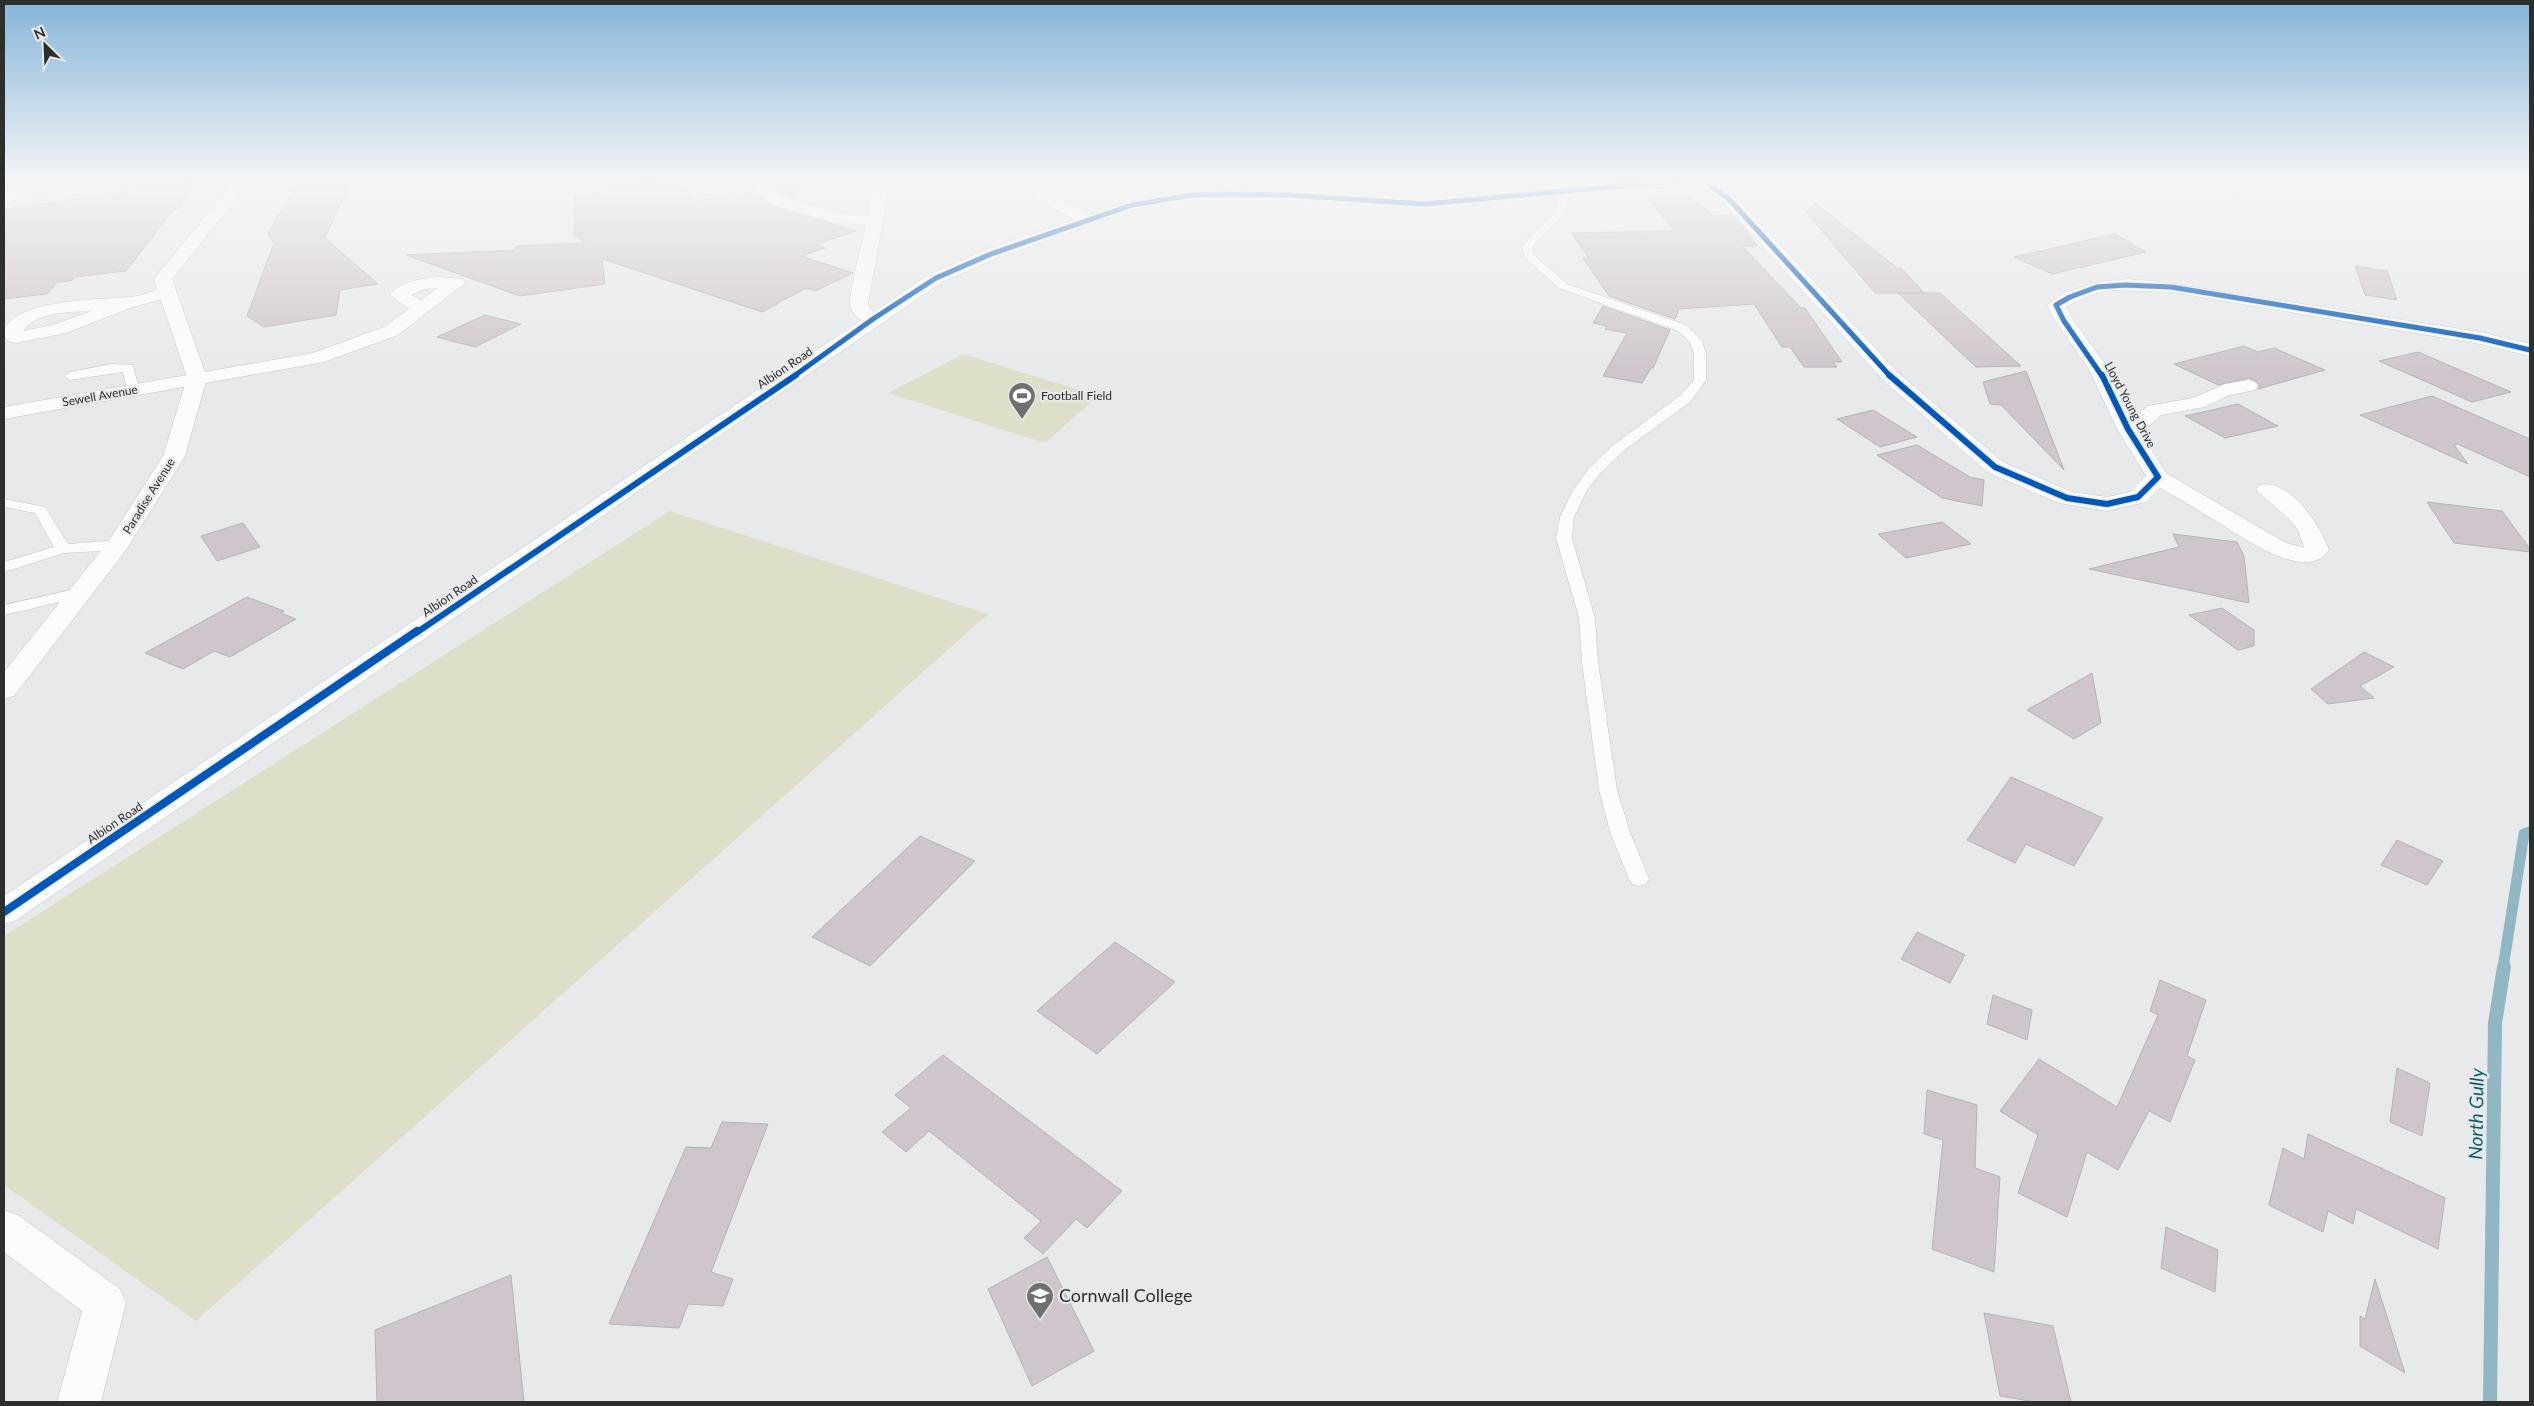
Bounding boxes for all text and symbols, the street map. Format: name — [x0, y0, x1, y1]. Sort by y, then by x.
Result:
north arrow — [20, 20, 70, 70]
text: N — [31, 23, 48, 43]
street label: Albion Road — [754, 344, 815, 392]
street label: Lloyd Young Drive — [2101, 359, 2159, 450]
street label: Sewell Avenue — [61, 381, 139, 410]
sports icon: Football Field — [1007, 381, 1037, 420]
place label: Football Field — [1041, 388, 1112, 403]
street label: Paradise Avenue — [119, 455, 178, 536]
street label: Albion Road — [419, 572, 480, 620]
street label: Albion Road — [84, 799, 145, 847]
water label: North Gully — [2463, 1067, 2488, 1160]
school or university icon: Cornwall College — [1025, 1281, 1055, 1320]
place label: Cornwall College — [1059, 1284, 1192, 1306]

